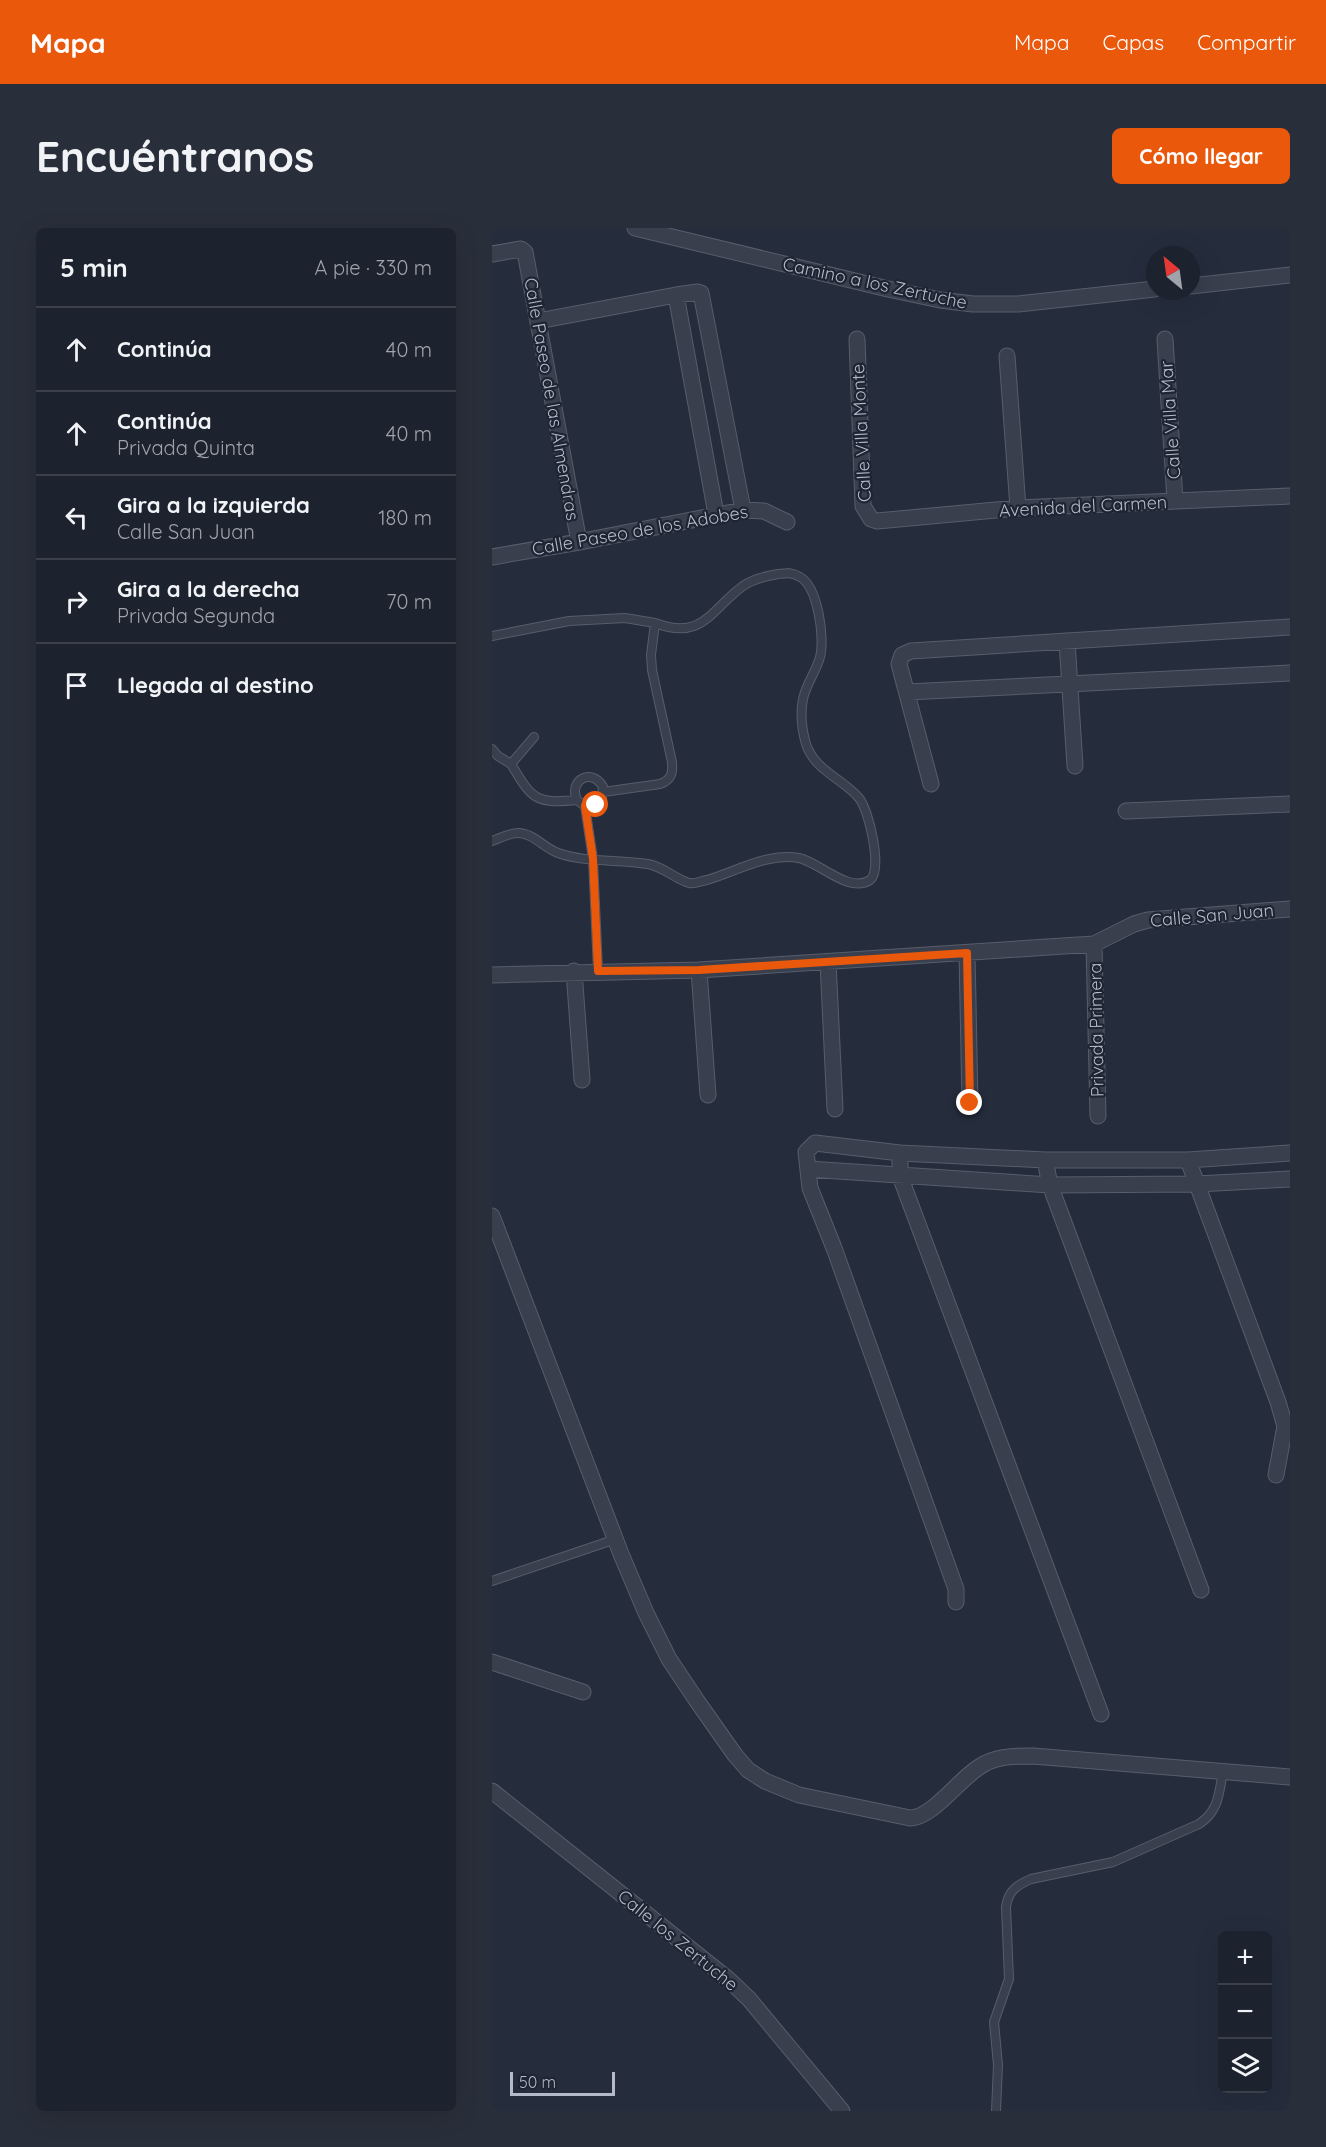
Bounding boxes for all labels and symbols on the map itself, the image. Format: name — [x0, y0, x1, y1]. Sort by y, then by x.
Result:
north arrow — [1146, 246, 1200, 300]
street label: Camino a los Zertuche — [781, 252, 969, 314]
street label: Calle Paseo de las Almendras — [519, 276, 585, 522]
street label: Calle Villa Mar — [1154, 360, 1186, 480]
street label: Calle Villa Monte — [846, 363, 876, 503]
street label: Avenida del Carmen — [998, 490, 1168, 522]
street label: Calle Paseo de los Adobes — [530, 500, 750, 560]
route start — [582, 791, 608, 817]
street label: Calle San Juan — [1149, 898, 1275, 932]
street label: Privada Primera — [1083, 963, 1109, 1097]
route end — [956, 1089, 982, 1115]
street label: Calle los Zertuche — [613, 1884, 743, 1996]
scale bar — [510, 2069, 615, 2096]

